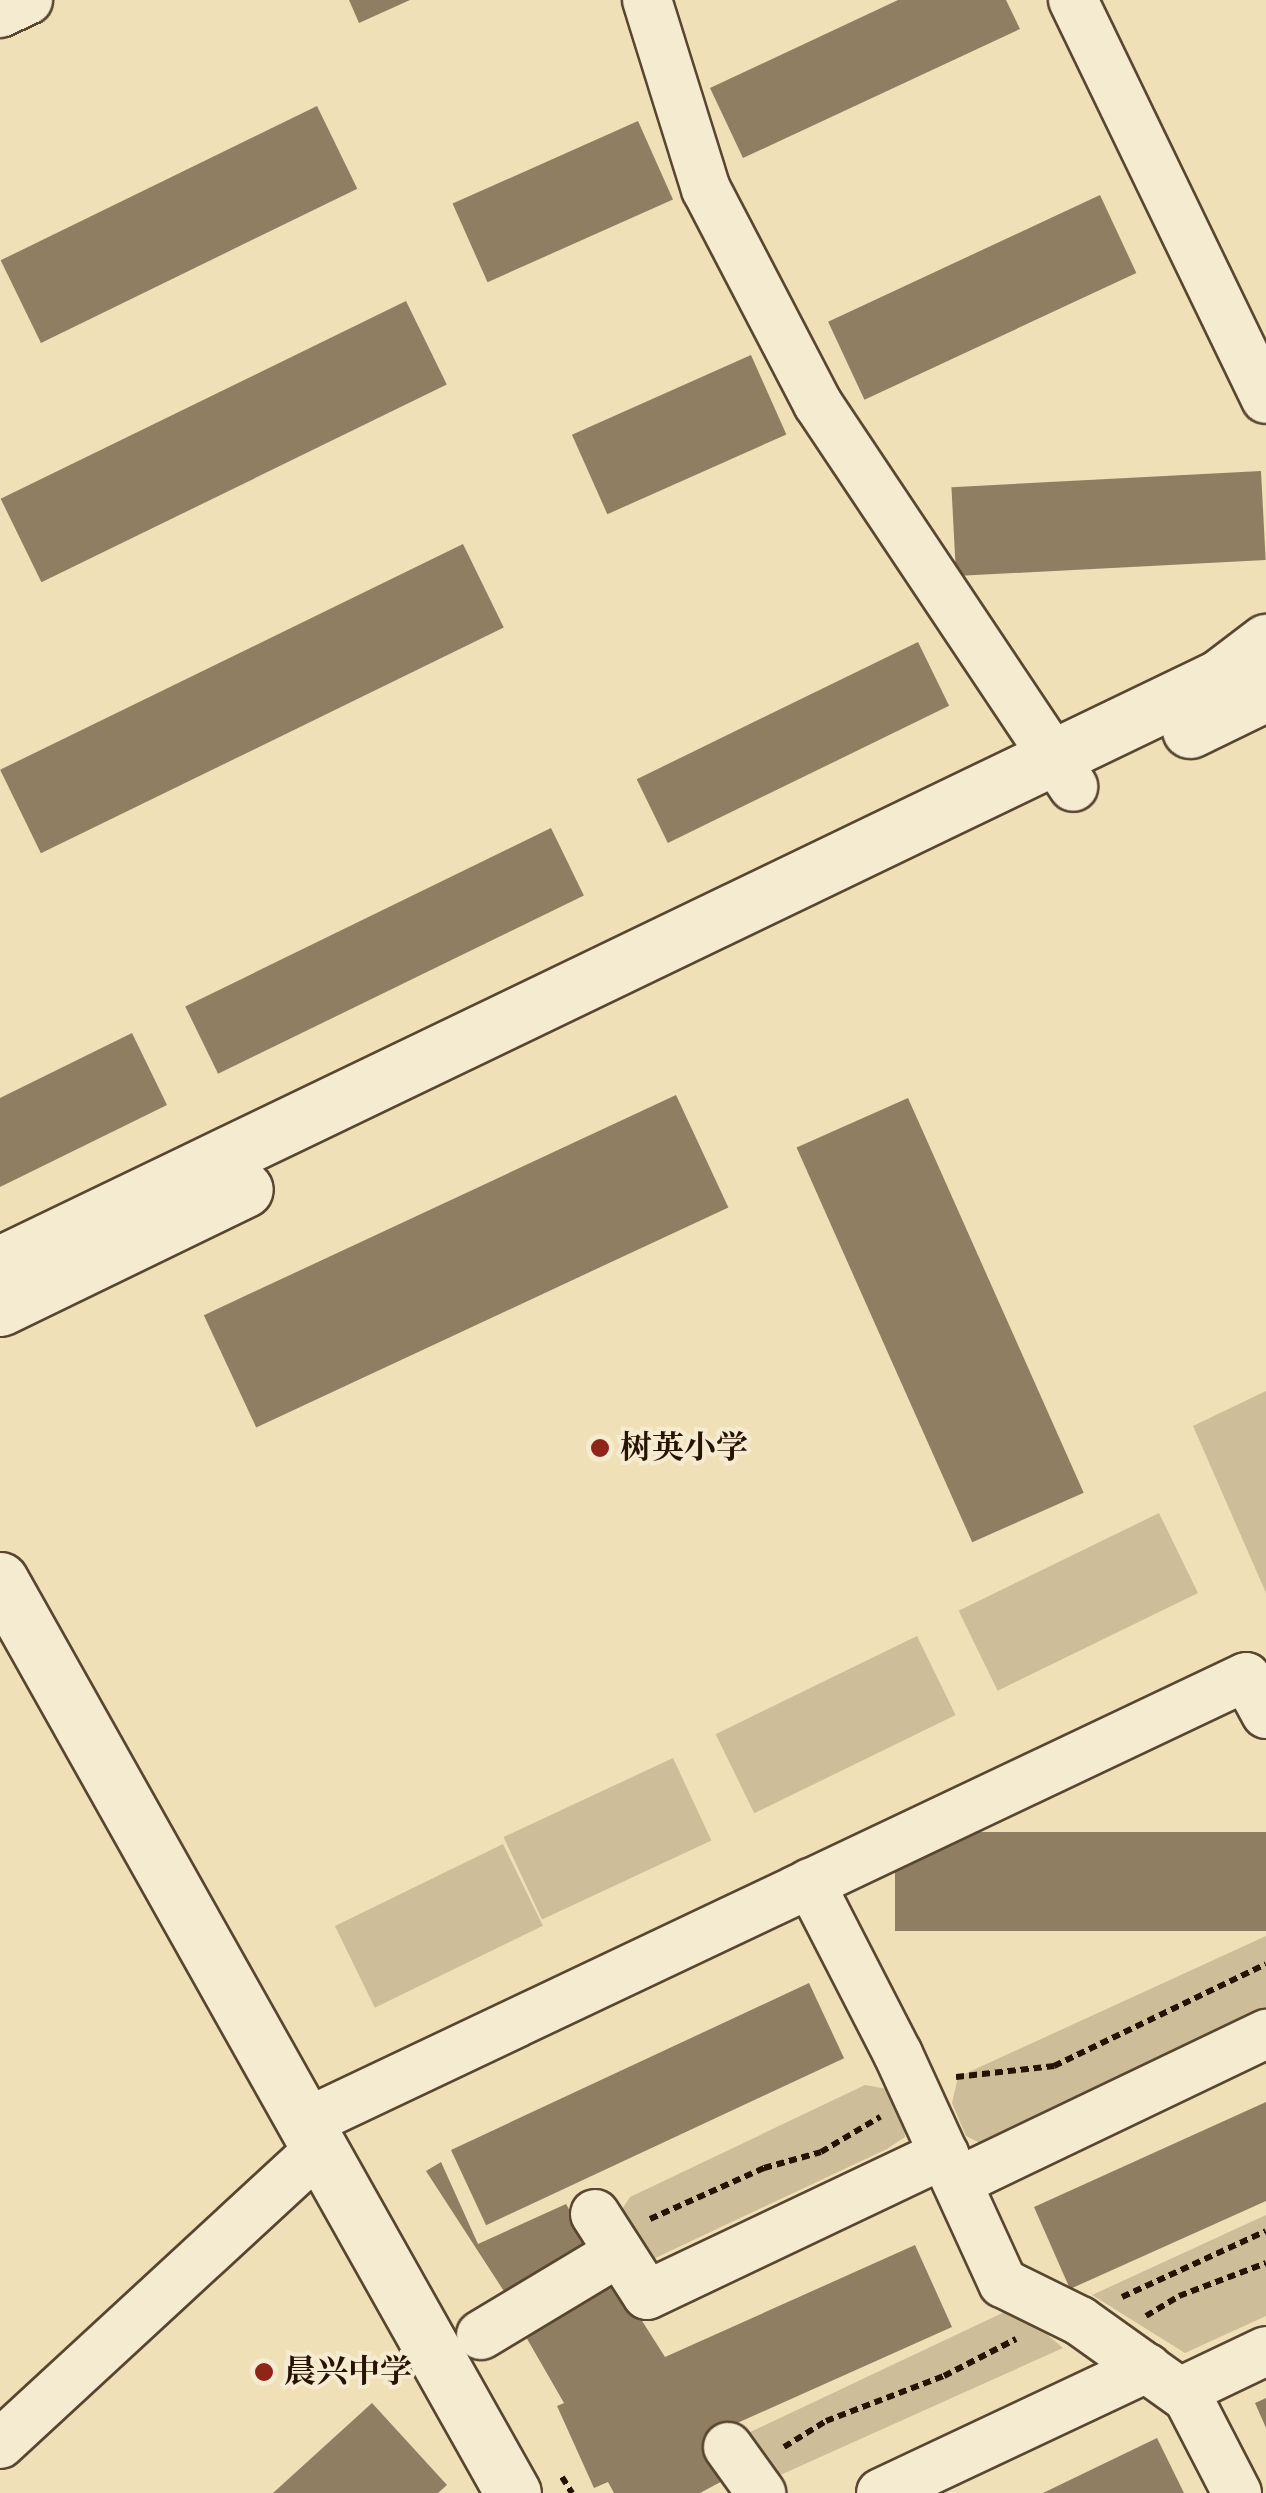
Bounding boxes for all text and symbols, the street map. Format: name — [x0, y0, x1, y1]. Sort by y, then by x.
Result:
place label: 树英小学 — [620, 1429, 748, 1467]
marker: 树英小学 — [589, 1437, 611, 1459]
place label: 晨兴中学 — [284, 2353, 412, 2391]
marker: 晨兴中学 — [253, 2361, 275, 2383]

